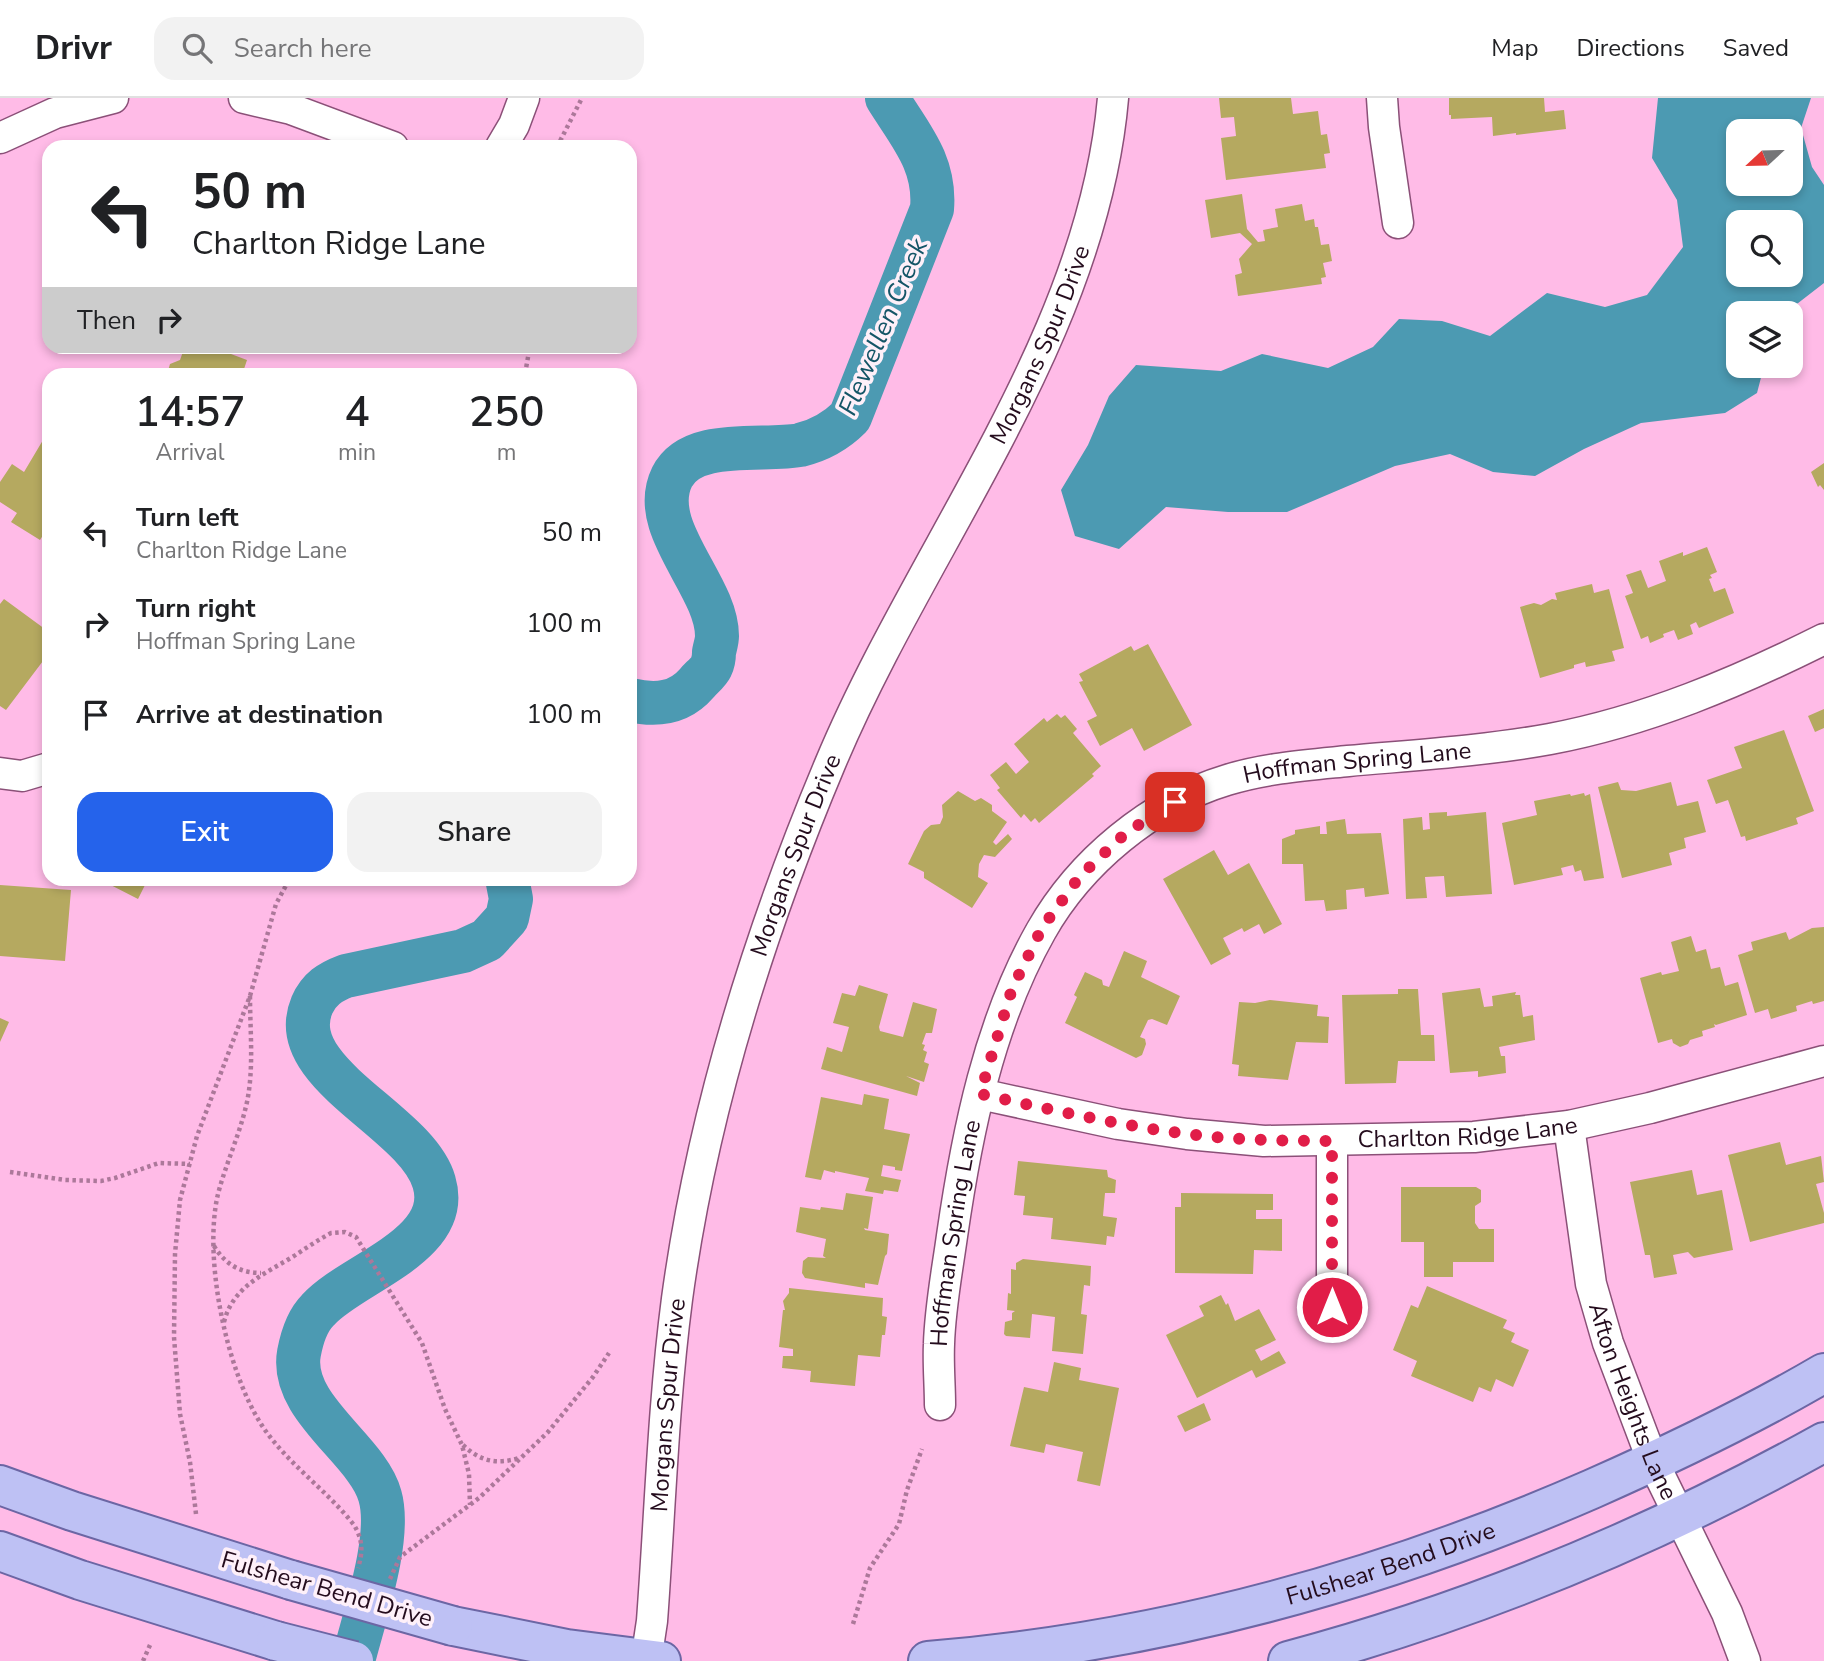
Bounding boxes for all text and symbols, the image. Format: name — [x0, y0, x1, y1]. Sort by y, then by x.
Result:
search box — [154, 17, 644, 80]
text: Drivr — [35, 26, 112, 71]
icon: search — [178, 29, 216, 67]
text: Search here — [234, 31, 372, 66]
text: Map — [1491, 32, 1538, 64]
text: Directions — [1576, 32, 1685, 64]
text: Saved — [1723, 32, 1789, 64]
north arrow — [1726, 119, 1802, 196]
map controls — [1726, 119, 1803, 378]
text: 50 m — [192, 158, 307, 225]
icon: left — [77, 168, 168, 259]
button: search — [1726, 210, 1803, 287]
text: Charlton Ridge Lane — [192, 222, 486, 265]
water label: Flewellen Creek — [830, 232, 936, 421]
street label: Morgans Spur Drive — [982, 241, 1097, 450]
icon: right — [150, 301, 188, 339]
button: layers — [1726, 301, 1803, 378]
text: Then — [77, 303, 136, 338]
text: 14:57 — [135, 384, 245, 441]
text: 4 — [344, 384, 370, 441]
text: 250 — [469, 384, 544, 441]
text: Arrival — [155, 437, 225, 468]
text: min — [338, 437, 376, 468]
text: m — [497, 437, 516, 468]
text: Turn left — [136, 500, 239, 535]
icon: left — [77, 514, 115, 552]
text: 50 m — [542, 515, 602, 550]
text: Charlton Ridge Lane — [136, 535, 347, 566]
text: Turn right — [136, 591, 255, 626]
icon: right — [77, 605, 115, 643]
text: 100 m — [526, 606, 602, 641]
text: Hoffman Spring Lane — [136, 626, 356, 657]
icon: arrive — [77, 696, 115, 734]
text: Arrive at destination — [136, 697, 383, 732]
text: 100 m — [526, 697, 602, 732]
street label: Hoffman Spring Lane — [1240, 734, 1473, 791]
street label: Morgans Spur Drive — [743, 749, 849, 961]
pin — [1145, 772, 1205, 832]
icon: arrive — [1156, 783, 1194, 821]
button: Exit — [77, 792, 333, 872]
button: Share — [347, 792, 602, 872]
street label: Charlton Ridge Lane — [1357, 1109, 1581, 1155]
street label: Hoffman Spring Lane — [923, 1117, 988, 1347]
position arrow — [1295, 1270, 1369, 1344]
street label: Morgans Spur Drive — [643, 1296, 693, 1513]
street label: Afton Heights Lane — [1581, 1299, 1685, 1505]
street label: Fulshear Bend Drive — [1282, 1514, 1500, 1613]
street label: Fulshear Bend Drive — [218, 1544, 436, 1634]

